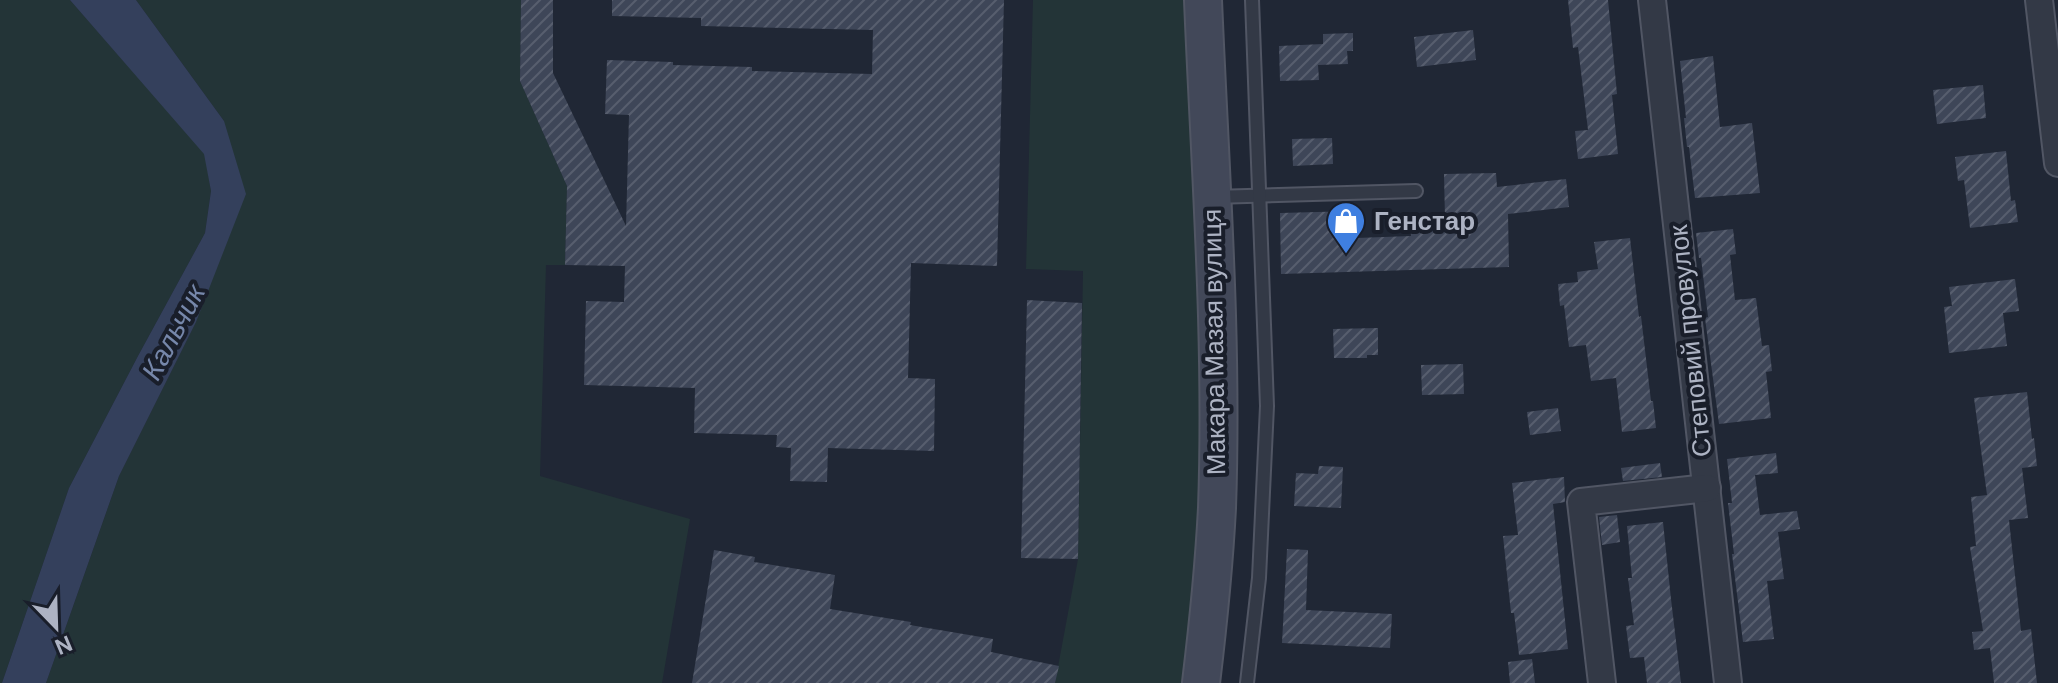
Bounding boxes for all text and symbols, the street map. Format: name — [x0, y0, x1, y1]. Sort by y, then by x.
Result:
shop icon: Генстар — [1325, 200, 1367, 255]
place label: Генстар — [1374, 204, 1475, 238]
street label: Макара Мазая вулиця — [1195, 208, 1233, 476]
street label: Степовий провулок — [1661, 223, 1719, 459]
water label: Кальчик — [133, 276, 215, 386]
north arrow — [16, 587, 96, 667]
text: N — [51, 628, 77, 661]

